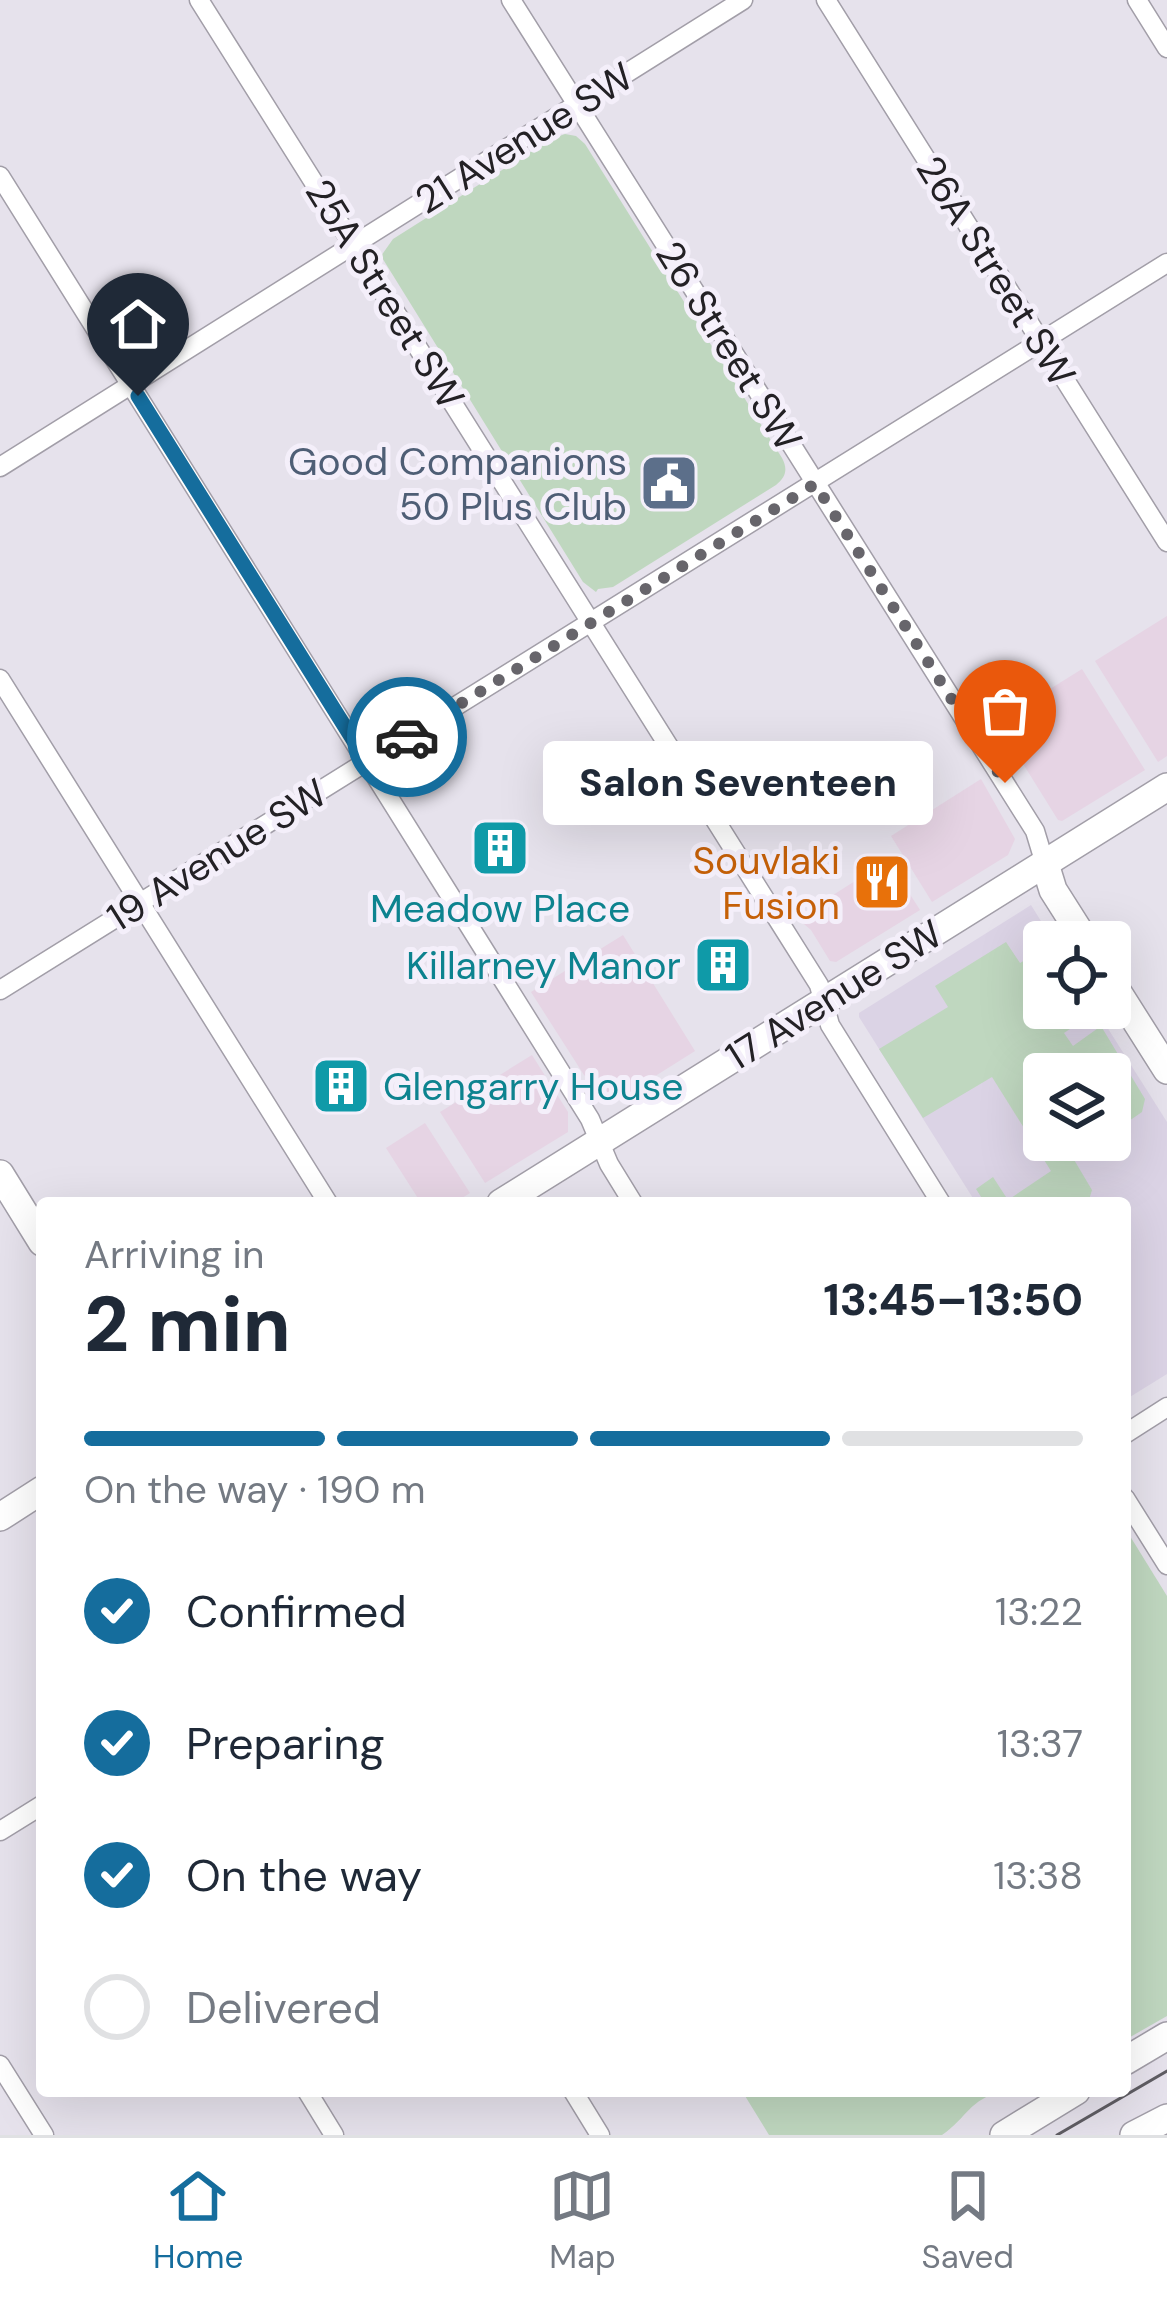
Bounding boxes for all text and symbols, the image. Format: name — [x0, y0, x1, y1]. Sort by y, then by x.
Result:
street label: 21 Avenue SW — [405, 51, 643, 225]
street label: 26A Street SW — [905, 146, 1087, 396]
street label: 25A Street SW — [294, 170, 476, 418]
street label: 26 Street SW — [644, 232, 814, 460]
pin — [87, 273, 189, 396]
icon: home — [105, 291, 171, 357]
place label: Good Companions 50 Plus Club — [288, 436, 627, 532]
public building icon: Good Companions 50 Plus Club — [638, 452, 700, 514]
pin — [954, 660, 1056, 783]
courier — [347, 677, 467, 797]
icon: bag — [972, 678, 1038, 744]
icon: car — [374, 704, 440, 770]
callout: Salon Seventeen — [543, 741, 933, 825]
text: Salon Seventeen — [579, 757, 897, 808]
street label: 19 Avenue SW — [98, 767, 336, 943]
building icon: Meadow Place — [469, 817, 531, 879]
place label: Souvlaki Fusion — [692, 835, 840, 931]
restaurant icon: Souvlaki Fusion — [851, 851, 913, 913]
place label: Meadow Place — [370, 883, 630, 934]
street label: 17 Avenue SW — [716, 908, 952, 1082]
map controls — [1023, 921, 1131, 1161]
button: locate — [1023, 921, 1131, 1029]
building icon: Killarney Manor — [692, 934, 754, 996]
place label: Killarney Manor — [406, 940, 681, 991]
button: layers — [1023, 1053, 1131, 1161]
building icon: Glengarry House — [310, 1055, 372, 1117]
place label: Glengarry House — [383, 1061, 683, 1112]
text: Arriving in — [84, 1229, 264, 1280]
text: 13:45–13:50 — [823, 1270, 1083, 1329]
text: 2 min — [84, 1274, 291, 1375]
text: On the way · 190 m — [84, 1464, 425, 1515]
icon: check — [84, 1578, 150, 1644]
text: Confirmed — [186, 1582, 407, 1641]
text: 13:22 — [995, 1586, 1083, 1637]
icon: check — [84, 1710, 150, 1776]
text: Preparing — [186, 1714, 385, 1773]
text: 13:37 — [997, 1718, 1083, 1769]
icon: check — [84, 1842, 150, 1908]
text: On the way — [186, 1846, 422, 1905]
text: 13:38 — [993, 1850, 1083, 1901]
text: Delivered — [186, 1978, 381, 2037]
tab: Home — [153, 2163, 243, 2278]
tab: Map — [549, 2163, 616, 2278]
tab: Saved — [922, 2163, 1014, 2278]

